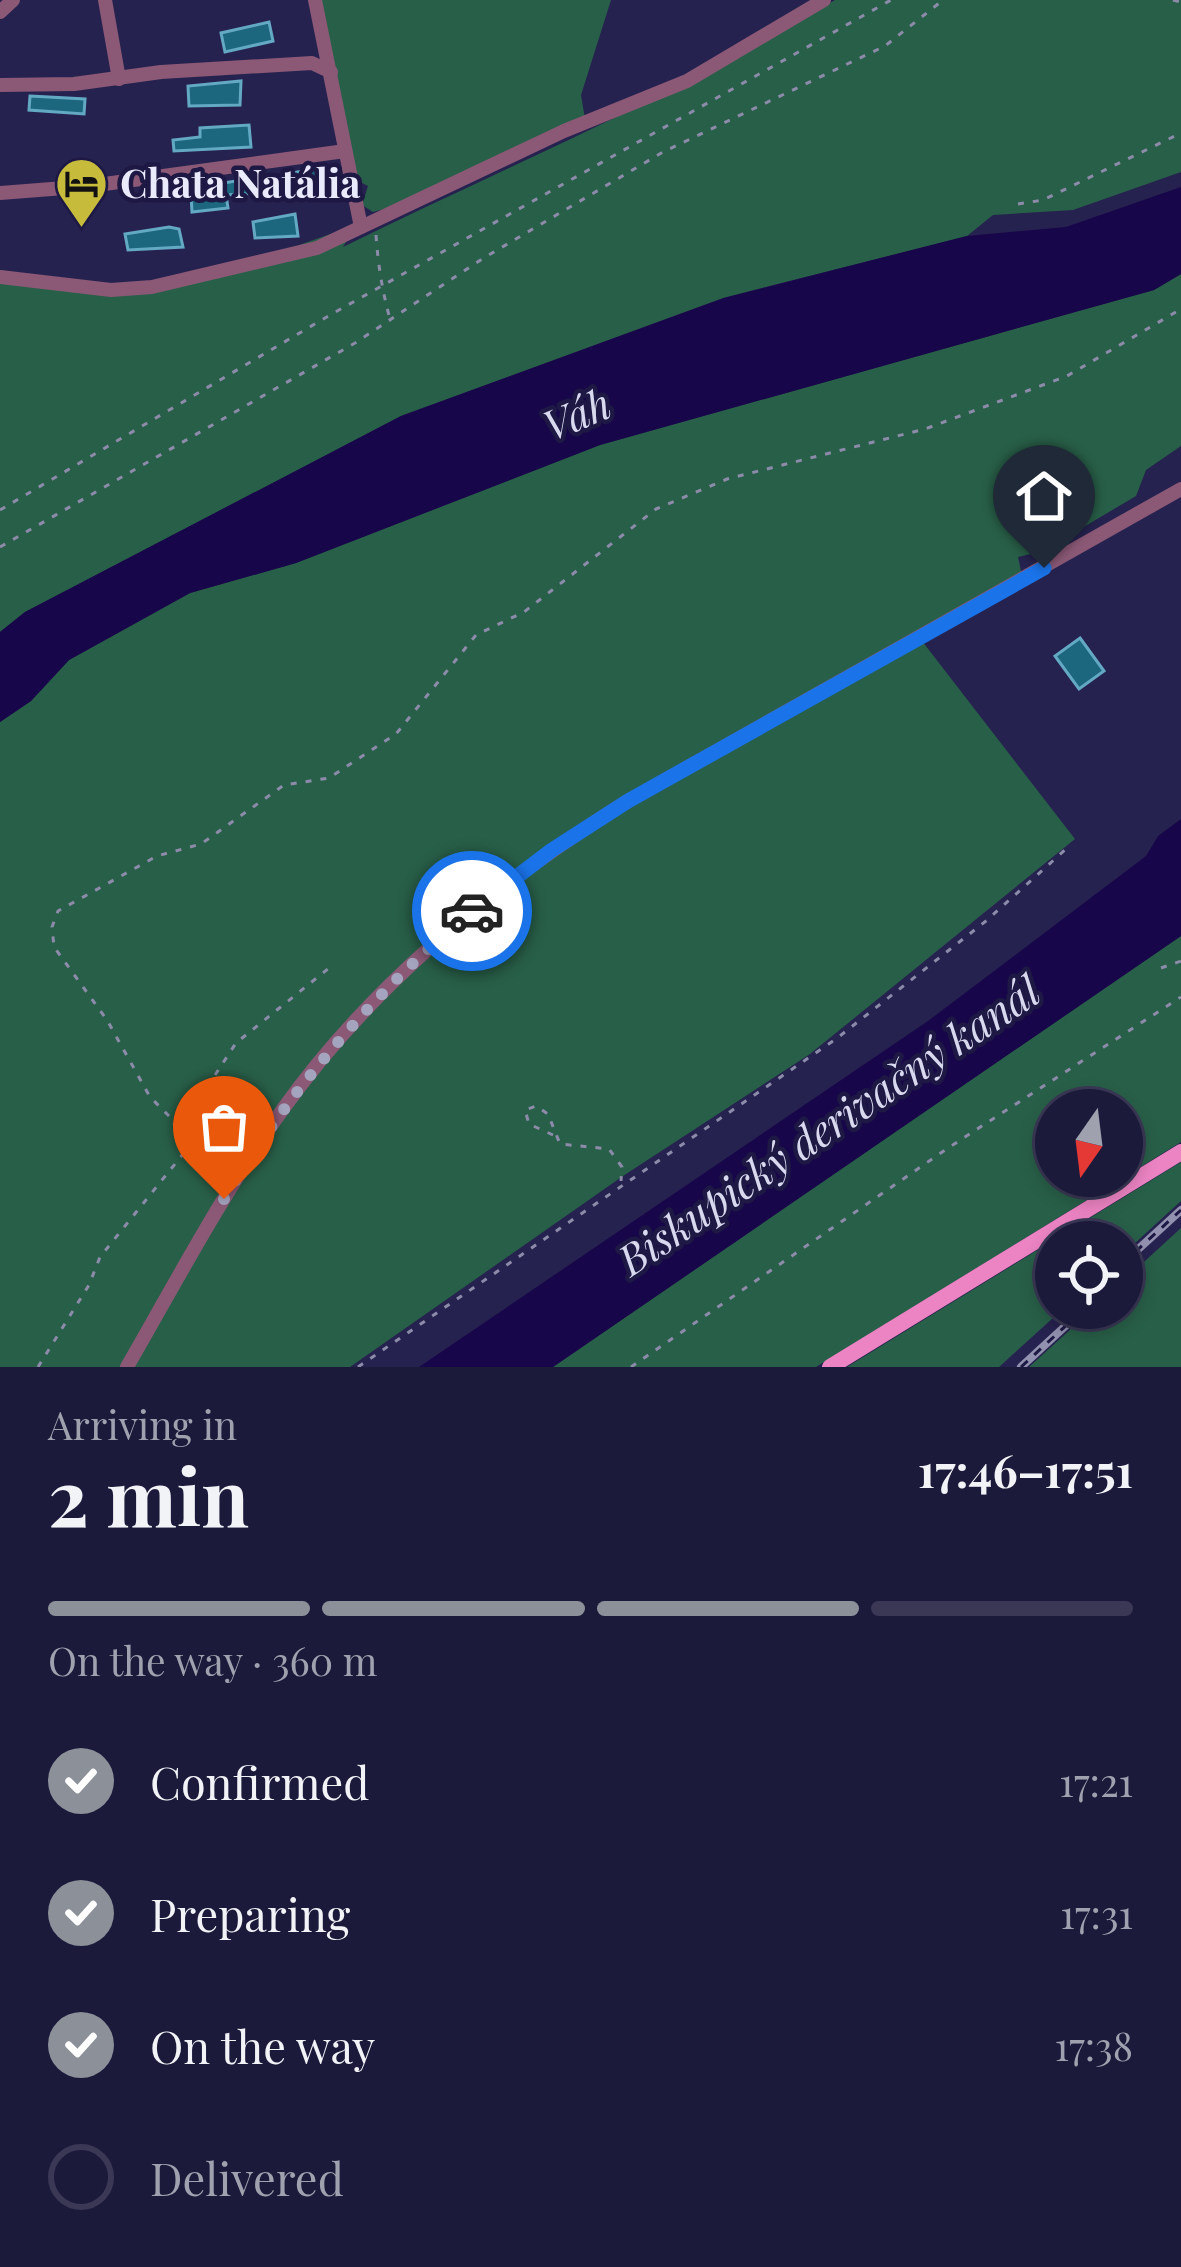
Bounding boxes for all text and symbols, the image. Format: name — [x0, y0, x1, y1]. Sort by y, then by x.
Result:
hotel icon: Chata Natália — [53, 156, 109, 230]
place label: Chata Natália — [120, 156, 360, 208]
water label: Váh — [534, 374, 619, 452]
pin — [993, 445, 1095, 568]
icon: home — [1011, 463, 1077, 529]
courier — [412, 851, 532, 971]
icon: car — [439, 878, 505, 944]
water label: Biskupický derivačný kanál — [604, 961, 1052, 1288]
pin — [173, 1076, 275, 1199]
north arrow — [1035, 1089, 1143, 1197]
map controls — [1035, 1089, 1143, 1329]
icon: bag — [191, 1094, 257, 1160]
button: locate — [1035, 1221, 1143, 1329]
text: Arriving in — [48, 1398, 237, 1450]
text: 17:46–17:51 — [918, 1439, 1133, 1499]
text: 2 min — [48, 1443, 249, 1547]
text: On the way · 360 m — [48, 1634, 377, 1686]
icon: check — [48, 1748, 114, 1814]
text: Confirmed — [150, 1751, 369, 1811]
text: 17:21 — [1059, 1755, 1133, 1807]
icon: check — [48, 1880, 114, 1946]
text: Preparing — [150, 1883, 350, 1943]
text: 17:31 — [1060, 1887, 1133, 1939]
icon: check — [48, 2012, 114, 2078]
text: On the way — [150, 2015, 375, 2075]
text: 17:38 — [1054, 2019, 1133, 2071]
text: Delivered — [150, 2147, 344, 2207]

